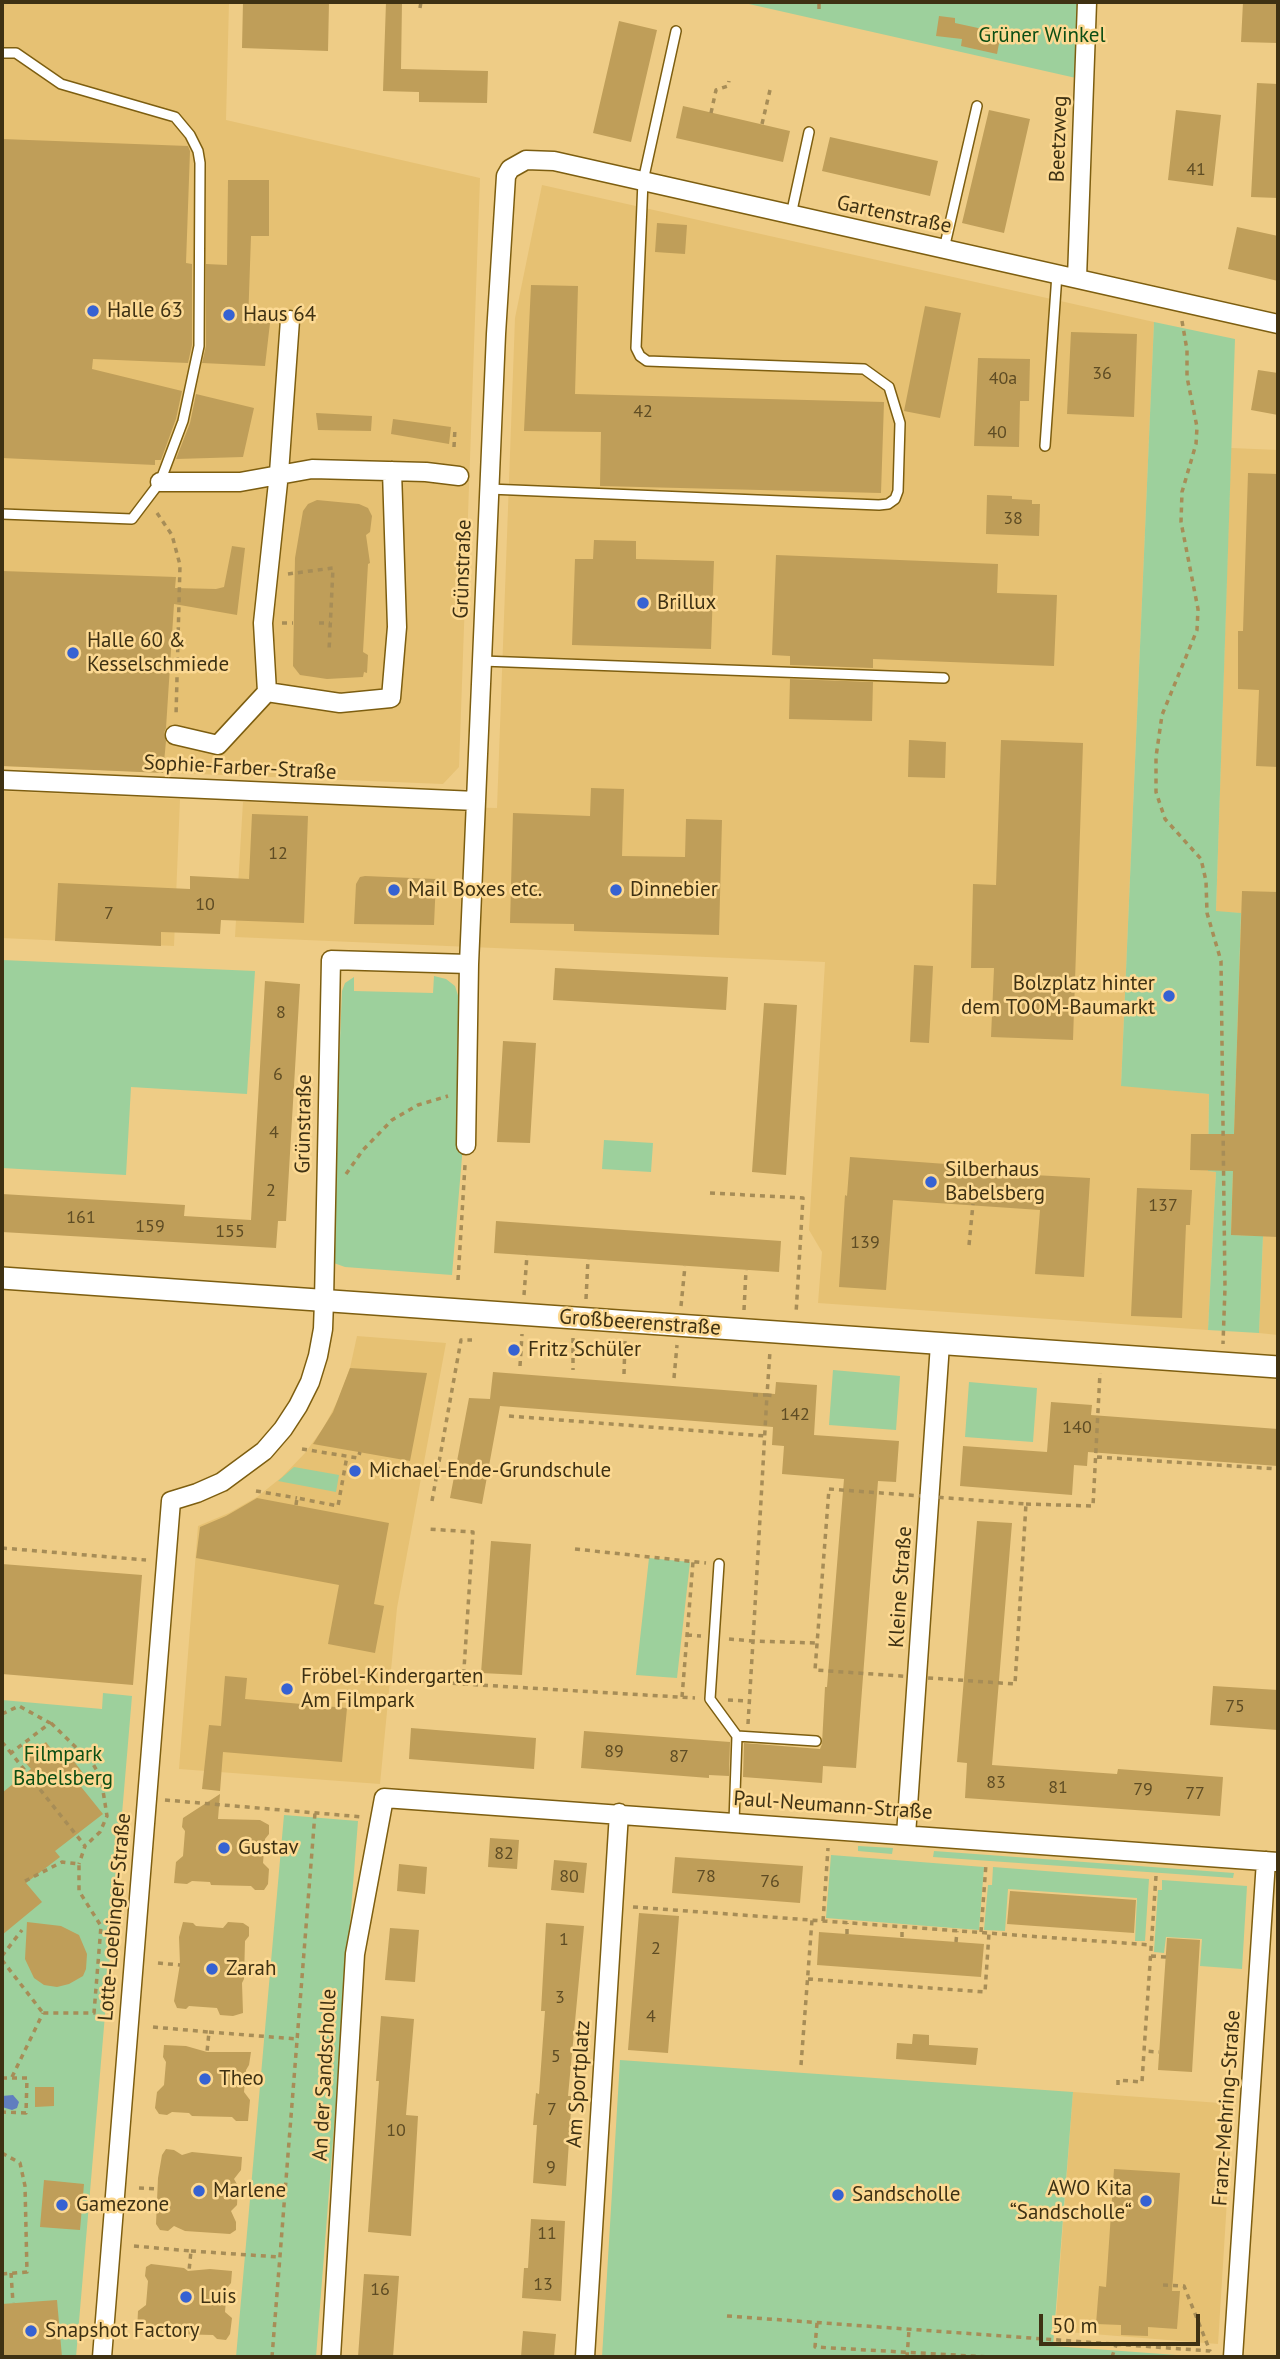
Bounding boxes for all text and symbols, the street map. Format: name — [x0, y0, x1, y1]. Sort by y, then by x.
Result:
park label: Grüner Winkel — [978, 23, 1106, 49]
street label: Beetzweg — [1045, 95, 1073, 183]
house number: 41 — [1186, 159, 1206, 181]
street label: Gartenstraße — [834, 191, 954, 239]
place label: Halle 63 — [107, 298, 183, 324]
place label: Haus 64 — [243, 302, 316, 328]
marker: Halle 63 — [85, 303, 101, 319]
marker: Haus 64 — [221, 307, 237, 323]
house number: 36 — [1092, 363, 1112, 385]
house number: 40a — [989, 368, 1017, 390]
house number: 42 — [633, 401, 653, 423]
house number: 40 — [987, 422, 1007, 444]
house number: 38 — [1003, 508, 1023, 530]
street label: Grünstraße — [449, 519, 477, 619]
place label: Brillux — [657, 590, 716, 616]
marker: Brillux — [635, 595, 651, 611]
place label: Halle 60 & Kesselschmiede — [87, 628, 229, 678]
marker: Halle 60 & Kesselschmiede — [65, 645, 81, 661]
street label: Sophie-Farber-Straße — [143, 750, 337, 786]
house number: 12 — [268, 843, 288, 865]
place label: Mail Boxes etc. — [408, 877, 542, 903]
place label: Dinnebier — [630, 877, 718, 903]
marker: Mail Boxes etc. — [386, 882, 402, 898]
marker: Dinnebier — [608, 882, 624, 898]
house number: 10 — [195, 894, 215, 916]
house number: 7 — [104, 903, 114, 925]
place label: Bolzplatz hinter dem TOOM-Baumarkt — [961, 971, 1155, 1021]
marker: Bolzplatz hinter dem TOOM-Baumarkt — [1161, 988, 1177, 1004]
house number: 8 — [276, 1002, 286, 1024]
house number: 6 — [273, 1064, 283, 1086]
street label: Grünstraße — [291, 1074, 317, 1174]
house number: 4 — [269, 1122, 279, 1144]
place label: Silberhaus Babelsberg — [945, 1157, 1045, 1207]
marker: Silberhaus Babelsberg — [923, 1174, 939, 1190]
house number: 2 — [266, 1180, 276, 1202]
house number: 137 — [1148, 1195, 1178, 1217]
house number: 161 — [66, 1207, 96, 1229]
house number: 159 — [135, 1216, 165, 1238]
house number: 155 — [215, 1221, 245, 1243]
house number: 139 — [850, 1232, 880, 1254]
street label: Großbeerenstraße — [558, 1305, 722, 1341]
place label: Fritz Schüler — [528, 1337, 641, 1363]
marker: Fritz Schüler — [506, 1342, 522, 1358]
house number: 142 — [780, 1404, 810, 1426]
house number: 140 — [1062, 1417, 1092, 1439]
place label: Michael-Ende-Grundschule — [369, 1458, 611, 1484]
marker: Michael-Ende-Grundschule — [347, 1463, 363, 1479]
street label: Kleine Straße — [884, 1525, 918, 1649]
place label: Fröbel-Kindergarten Am Filmpark — [301, 1664, 483, 1714]
marker: Fröbel-Kindergarten Am Filmpark — [279, 1681, 295, 1697]
house number: 75 — [1225, 1696, 1245, 1718]
house number: 89 — [604, 1741, 624, 1763]
park label: Filmpark Babelsberg — [13, 1742, 113, 1792]
house number: 87 — [669, 1746, 689, 1768]
house number: 83 — [986, 1772, 1006, 1794]
house number: 81 — [1048, 1777, 1068, 1799]
house number: 79 — [1133, 1779, 1153, 1801]
house number: 77 — [1185, 1783, 1205, 1805]
street label: Paul-Neumann-Straße — [733, 1786, 933, 1826]
street label: Lotte-Loebinger-Straße — [93, 1812, 137, 2022]
place label: Gustav — [238, 1835, 299, 1861]
marker: Gustav — [216, 1840, 232, 1856]
house number: 82 — [494, 1843, 514, 1865]
house number: 80 — [559, 1866, 579, 1888]
house number: 78 — [696, 1866, 716, 1888]
house number: 76 — [760, 1871, 780, 1893]
house number: 1 — [559, 1929, 569, 1951]
house number: 2 — [651, 1938, 661, 1960]
place label: Zarah — [226, 1956, 276, 1982]
marker: Zarah — [204, 1961, 220, 1977]
house number: 3 — [555, 1987, 565, 2009]
street label: An der Sandscholle — [308, 1988, 342, 2162]
house number: 4 — [646, 2006, 656, 2028]
street label: Franz-Mehring-Straße — [1208, 2009, 1246, 2207]
street label: Am Sportplatz — [562, 2019, 596, 2149]
house number: 5 — [551, 2046, 561, 2068]
place label: Theo — [219, 2066, 264, 2092]
marker: Theo — [197, 2071, 213, 2087]
house number: 7 — [547, 2099, 557, 2121]
house number: 10 — [386, 2120, 406, 2142]
house number: 9 — [546, 2157, 556, 2179]
place label: AWO Kita “Sandscholle“ — [1010, 2176, 1132, 2226]
place label: Marlene — [213, 2178, 286, 2204]
place label: Sandscholle — [852, 2182, 960, 2208]
marker: Marlene — [191, 2183, 207, 2199]
marker: Sandscholle — [830, 2187, 846, 2203]
place label: Gamezone — [76, 2192, 169, 2218]
marker: AWO Kita “Sandscholle“ — [1138, 2193, 1154, 2209]
marker: Gamezone — [54, 2197, 70, 2213]
house number: 11 — [537, 2223, 557, 2245]
house number: 13 — [533, 2274, 553, 2296]
house number: 16 — [370, 2279, 390, 2301]
place label: Luis — [200, 2284, 236, 2310]
marker: Luis — [178, 2289, 194, 2305]
scale bar — [1042, 2300, 1203, 2344]
text: 50 m — [1052, 2312, 1098, 2339]
place label: Snapshot Factory — [45, 2318, 200, 2344]
marker: Snapshot Factory — [23, 2323, 39, 2339]

